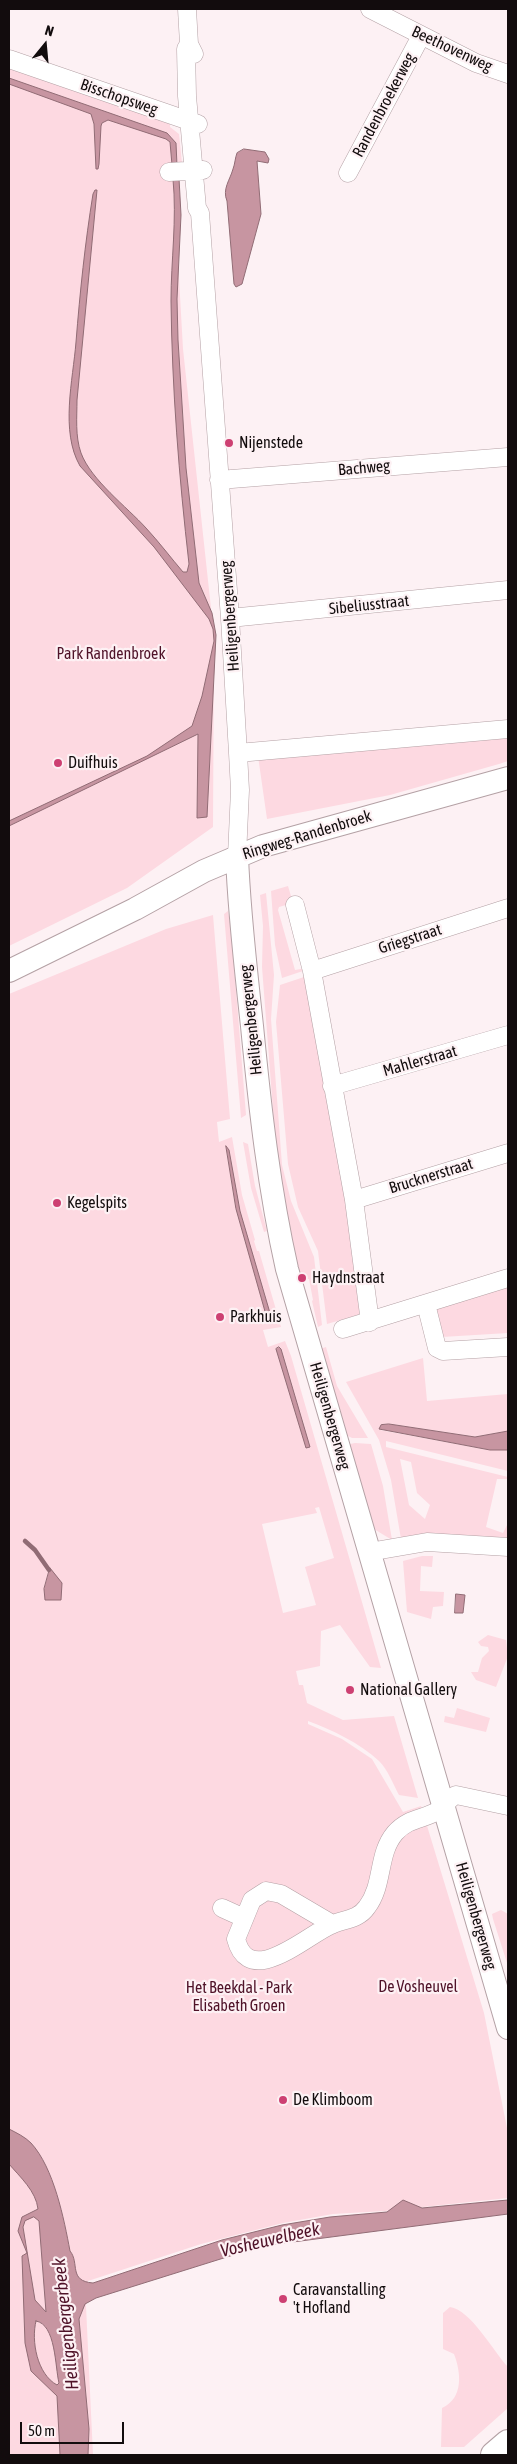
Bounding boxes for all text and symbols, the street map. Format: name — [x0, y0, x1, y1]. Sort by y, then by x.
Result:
north arrow — [20, 20, 70, 70]
text: N — [43, 22, 56, 40]
street label: Beethovenweg — [409, 22, 495, 76]
street label: Randenbroekerweg — [348, 50, 420, 160]
street label: Bisschopsweg — [78, 75, 160, 119]
place label: Nijenstede — [239, 433, 303, 453]
marker: Nijenstede — [223, 437, 235, 449]
street label: Bachweg — [337, 456, 391, 480]
street label: Heiligenbergerweg — [217, 560, 243, 672]
street label: Sibeliusstraat — [328, 591, 410, 619]
park label: Park Randenbroek — [57, 644, 165, 664]
place label: Duifhuis — [68, 753, 118, 773]
marker: Duifhuis — [52, 757, 64, 769]
street label: Ringweg-Randenbroek — [240, 806, 374, 864]
street label: Griegstraat — [376, 920, 444, 958]
street label: Heiligenbergerweg — [236, 964, 266, 1076]
street label: Mahlerstraat — [381, 1041, 459, 1081]
street label: Brucknerstraat — [387, 1154, 475, 1198]
place label: Kegelspits — [67, 1193, 127, 1213]
marker: Kegelspits — [51, 1197, 63, 1209]
place label: Haydnstraat — [312, 1268, 385, 1288]
marker: Haydnstraat — [296, 1272, 308, 1284]
place label: Parkhuis — [230, 1307, 282, 1327]
marker: Parkhuis — [214, 1311, 226, 1323]
street label: Heiligenbergerweg — [305, 1360, 355, 1472]
place label: National Gallery — [360, 1680, 457, 1700]
marker: National Gallery — [344, 1684, 356, 1696]
street label: Heiligenbergerweg — [451, 1860, 501, 1972]
park label: De Vosheuvel — [378, 1977, 458, 1997]
park label: Het Beekdal - Park Elisabeth Groen — [186, 1978, 292, 2016]
place label: De Klimboom — [293, 2090, 373, 2110]
marker: De Klimboom — [277, 2094, 289, 2106]
water label: Vosheuvelbeek — [218, 2218, 322, 2262]
water label: Heiligenbergerbeek — [48, 2257, 84, 2391]
place label: Caravanstalling 't Hofland — [293, 2280, 386, 2318]
marker: Caravanstalling 't Hofland — [277, 2293, 289, 2305]
scale bar — [22, 2412, 126, 2444]
text: 50 m — [28, 2422, 55, 2439]

